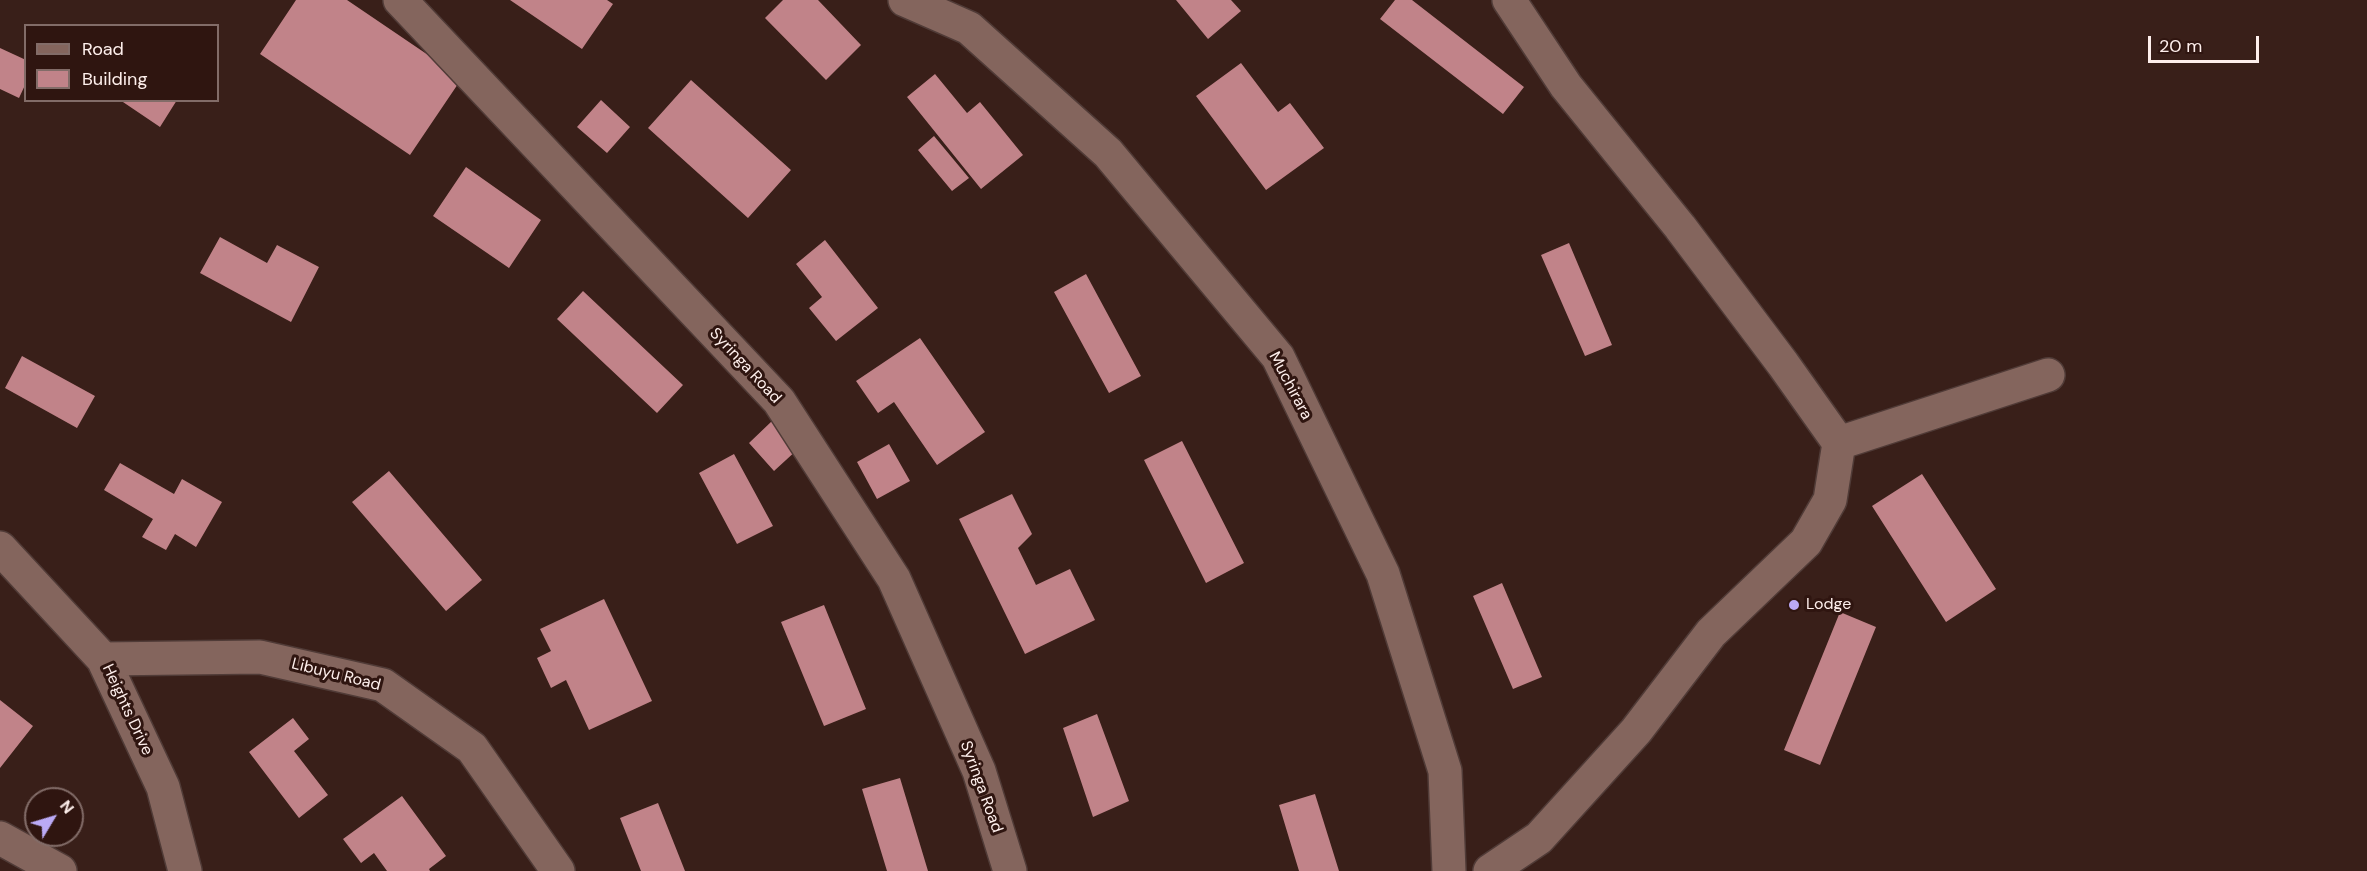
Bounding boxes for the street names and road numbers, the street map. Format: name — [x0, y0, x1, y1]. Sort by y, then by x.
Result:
street label: Syringa Road — [705, 324, 785, 408]
street label: Muchirara — [1264, 349, 1316, 423]
street label: Libuyu Road — [290, 655, 382, 695]
street label: Heights Drive — [98, 661, 156, 759]
street label: Syringa Road — [956, 738, 1006, 836]

